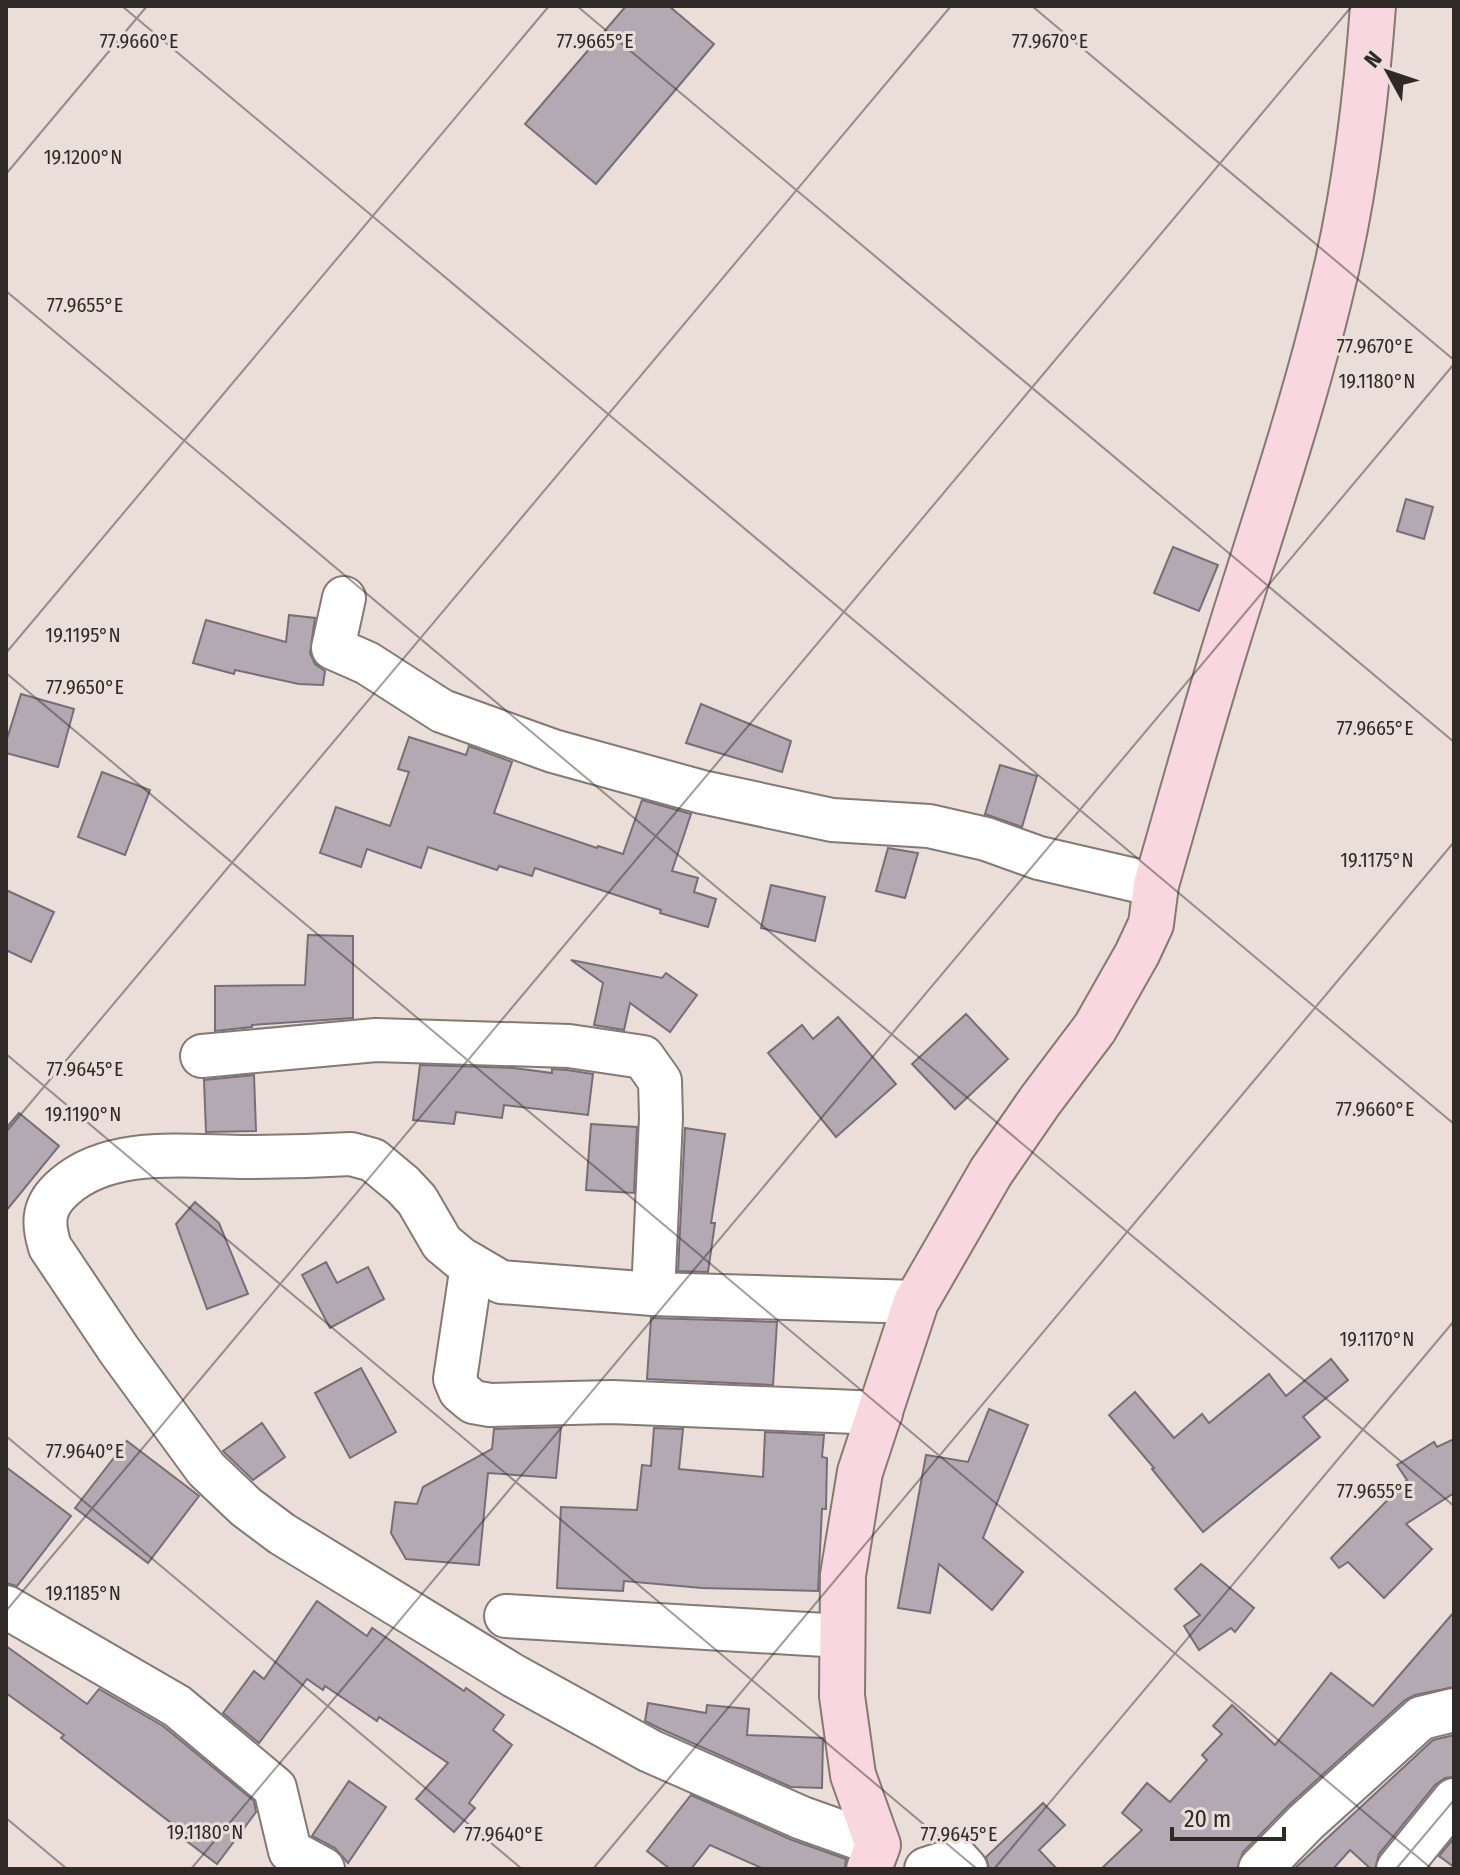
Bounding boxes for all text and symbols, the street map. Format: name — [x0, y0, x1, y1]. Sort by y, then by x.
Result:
text: 77.9660°E — [100, 29, 178, 53]
text: 77.9665°E — [556, 29, 634, 53]
text: 77.9670°E — [1012, 29, 1088, 53]
north arrow — [1348, 32, 1428, 112]
text: N — [1358, 46, 1388, 73]
text: 19.1200°N — [44, 145, 122, 169]
text: 77.9655°E — [47, 293, 123, 317]
text: 77.9670°E — [1337, 334, 1413, 358]
text: 19.1180°N — [1338, 369, 1416, 393]
text: 19.1195°N — [45, 623, 121, 647]
text: 77.9650°E — [46, 675, 124, 699]
text: 77.9665°E — [1336, 716, 1414, 740]
text: 19.1175°N — [1340, 848, 1414, 872]
text: 77.9645°E — [47, 1057, 123, 1081]
text: 77.9660°E — [1336, 1097, 1414, 1121]
text: 19.1190°N — [45, 1102, 121, 1126]
text: 19.1170°N — [1340, 1327, 1414, 1351]
text: 77.9640°E — [46, 1439, 124, 1463]
text: 77.9655°E — [1337, 1479, 1413, 1503]
text: 19.1185°N — [45, 1581, 121, 1605]
scale bar — [1172, 1791, 1284, 1841]
text: 20 m — [1184, 1805, 1231, 1833]
text: 19.1180°N — [166, 1820, 244, 1844]
text: 77.9640°E — [465, 1822, 543, 1846]
text: 77.9645°E — [921, 1822, 997, 1846]

